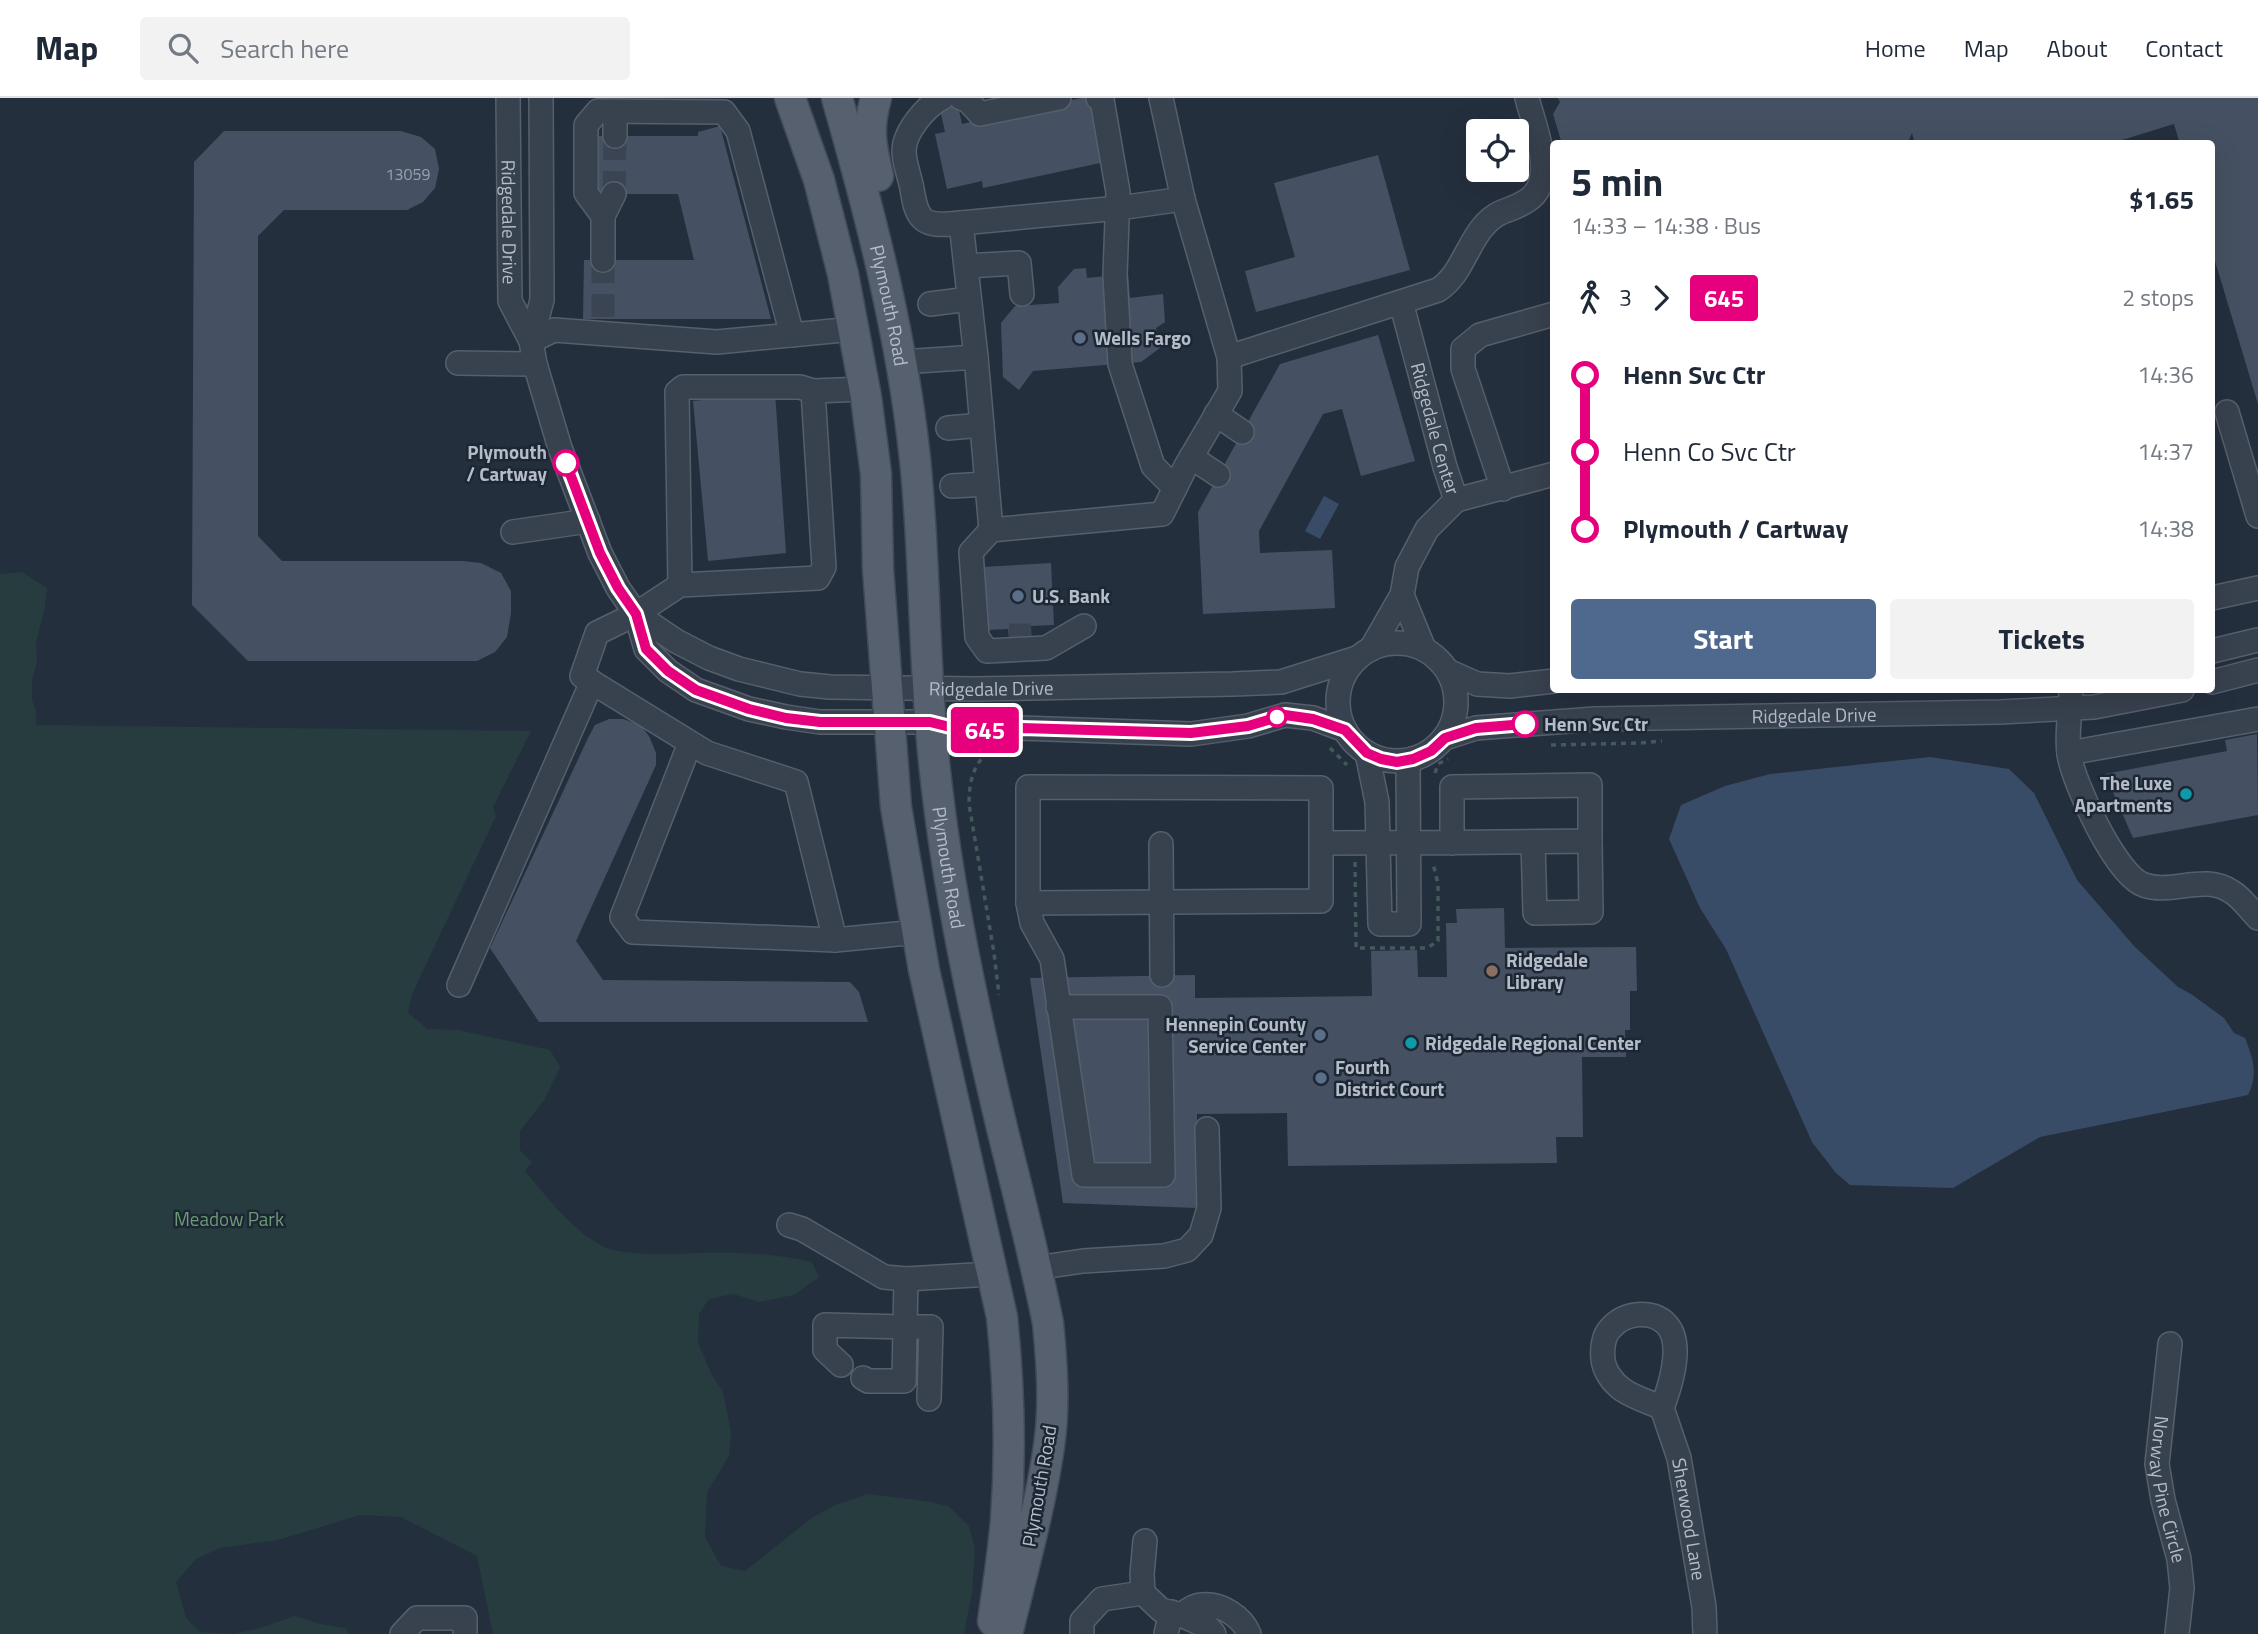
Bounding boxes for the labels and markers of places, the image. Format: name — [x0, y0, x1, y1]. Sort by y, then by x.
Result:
place label: Wells Fargo — [1094, 323, 1191, 352]
marker: Wells Fargo — [1072, 330, 1088, 346]
place label: Plymouth / Cartway — [466, 437, 547, 488]
marker: Plymouth / Cartway — [553, 450, 579, 476]
place label: U.S. Bank — [1032, 581, 1110, 610]
marker: U.S. Bank — [1010, 588, 1026, 604]
unlabelled marker — [1267, 707, 1287, 727]
place label: Henn Svc Ctr — [1544, 709, 1648, 738]
marker: Henn Svc Ctr — [1512, 711, 1538, 737]
place label: The Luxe Apartments — [2075, 768, 2172, 819]
marker: The Luxe Apartments — [2178, 786, 2194, 802]
place label: Ridgedale Library — [1506, 945, 1588, 996]
marker: Ridgedale Library — [1484, 963, 1500, 979]
place label: Hennepin County Service Center — [1165, 1009, 1306, 1060]
marker: Hennepin County Service Center — [1312, 1027, 1328, 1043]
place label: Ridgedale Regional Center — [1425, 1028, 1641, 1057]
marker: Ridgedale Regional Center — [1403, 1035, 1419, 1051]
place label: Fourth District Court — [1335, 1052, 1444, 1103]
marker: Fourth District Court — [1313, 1070, 1329, 1086]

